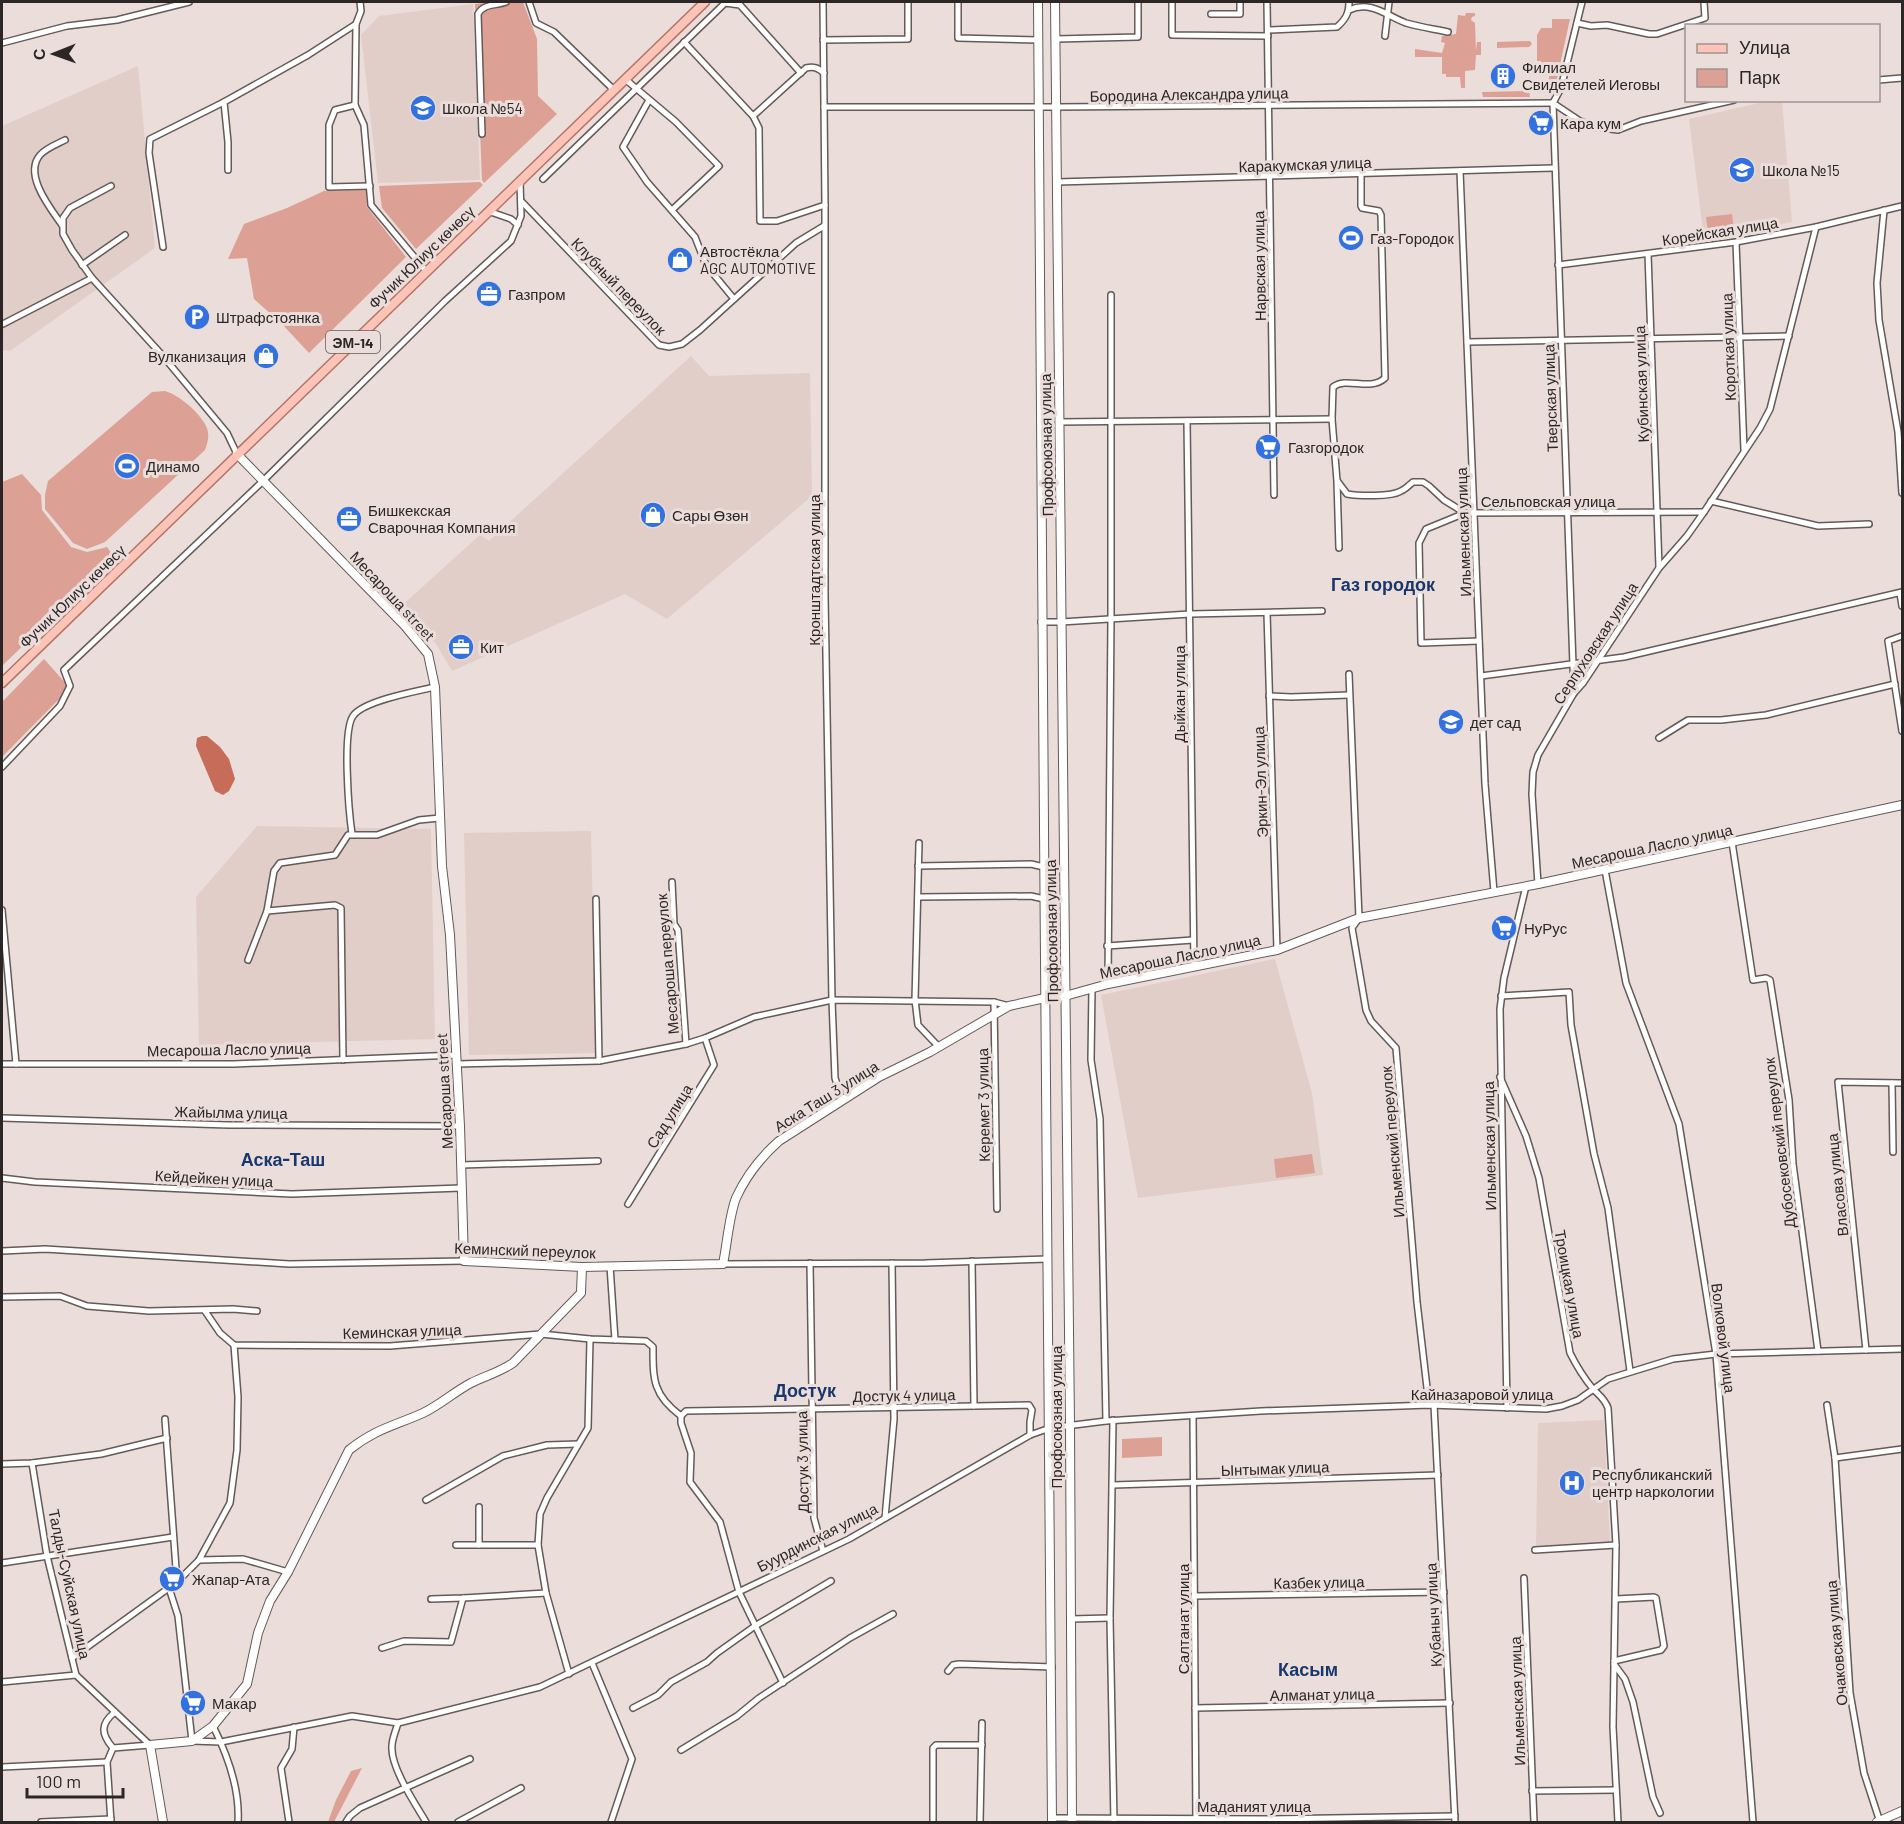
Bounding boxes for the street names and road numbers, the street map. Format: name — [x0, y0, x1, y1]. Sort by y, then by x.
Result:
street label: Бородина Александра улица — [1089, 83, 1289, 105]
street label: Каракумская улица — [1238, 153, 1373, 175]
street label: Фучик Юлиус көчөсү — [364, 201, 478, 312]
street label: Нарвская улица — [1249, 210, 1269, 321]
street label: Корейская улица — [1661, 213, 1780, 249]
street label: Клубный переулок — [568, 234, 670, 339]
street label: Короткая улица — [1717, 292, 1739, 401]
street label: Кубинская улица — [1630, 325, 1652, 443]
road number: ЭМ-14 — [326, 331, 380, 353]
street label: Тверская улица — [1539, 343, 1561, 452]
street label: Профсоюзная улица — [1036, 373, 1056, 517]
street label: Ильменская улица — [1452, 466, 1474, 597]
street label: Сельповская улица — [1481, 492, 1616, 510]
street label: Кронштадтская улица — [805, 494, 823, 646]
street label: Фучик Юлиус көчөсү — [15, 540, 129, 651]
street label: Месароша street — [347, 547, 439, 645]
street label: Серпуховская улица — [1549, 578, 1641, 707]
street label: Дыйкан улица — [1170, 645, 1188, 743]
street label: Эркин-Эл улица — [1249, 725, 1271, 838]
street label: Месароша Ласло улица — [1570, 820, 1735, 872]
street label: Профсоюзная улица — [1041, 859, 1061, 1003]
street label: Месароша переулок — [652, 893, 682, 1035]
street label: Месароша Ласло улица — [1098, 930, 1263, 982]
street label: Месароша street — [432, 1032, 456, 1150]
street label: Месароша Ласло улица — [147, 1039, 312, 1059]
street label: Керемет 3 улица — [973, 1047, 993, 1162]
street label: Аска Таш 3 улица — [771, 1056, 882, 1135]
street label: Дубосековский переулок — [1760, 1056, 1798, 1229]
street label: Ильменский переулок — [1376, 1065, 1408, 1219]
street label: Сад улица — [642, 1080, 696, 1151]
street label: Ильменская улица — [1479, 1081, 1499, 1211]
street label: Жайылма улица — [174, 1102, 288, 1122]
street label: Власова улица — [1823, 1132, 1851, 1237]
street label: Кейдейкен улица — [154, 1166, 274, 1190]
street label: Троицкая улица — [1552, 1228, 1588, 1340]
street label: Кеминский переулок — [454, 1239, 597, 1261]
street label: Волковой улица — [1708, 1282, 1740, 1395]
street label: Кеминская улица — [342, 1320, 463, 1342]
street label: Профсоюзная улица — [1047, 1345, 1065, 1488]
street label: Достук 4 улица — [852, 1385, 956, 1405]
street label: Кайназаровой улица — [1411, 1385, 1554, 1403]
street label: Достук 3 улица — [792, 1410, 812, 1513]
street label: Ынтымак улица — [1220, 1457, 1330, 1479]
street label: Буурдинская улица — [754, 1499, 881, 1575]
street label: Талды-Суйская улица — [45, 1507, 95, 1661]
street label: Кубаныч улица — [1421, 1562, 1445, 1667]
street label: Салтанат улица — [1174, 1563, 1192, 1674]
street label: Казбек улица — [1273, 1572, 1365, 1592]
street label: Очаковская улица — [1821, 1579, 1850, 1706]
street label: Ильменская улица — [1506, 1635, 1528, 1766]
street label: Алманат улица — [1269, 1684, 1375, 1704]
street label: Маданият улица — [1197, 1797, 1312, 1815]

